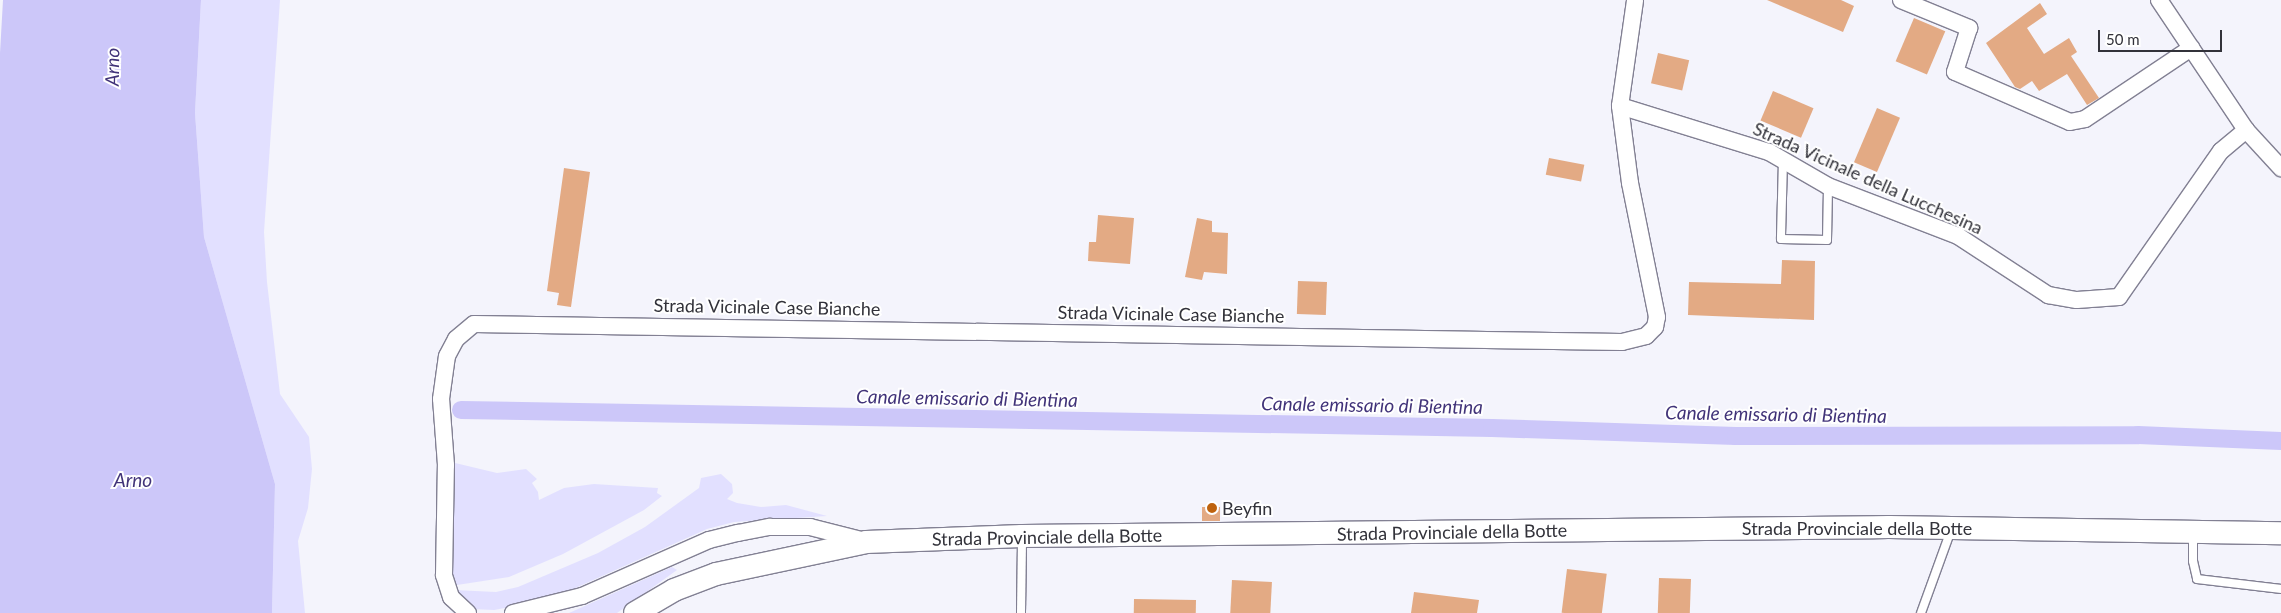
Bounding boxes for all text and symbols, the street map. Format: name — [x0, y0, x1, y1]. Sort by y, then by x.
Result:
scale bar — [2101, 20, 2225, 52]
text: 50 m — [2106, 30, 2140, 48]
water label: Arno — [100, 48, 124, 86]
street label: Strada Vicinale della Lucchesina — [1750, 117, 1986, 239]
street label: Strada Vicinale Case Bianche — [653, 294, 881, 320]
street label: Strada Vicinale Case Bianche — [1057, 301, 1285, 327]
water label: Canale emissario di Bientina — [856, 385, 1078, 411]
water label: Canale emissario di Bientina — [1261, 392, 1483, 418]
water label: Canale emissario di Bientina — [1665, 401, 1887, 427]
water label: Arno — [114, 469, 152, 491]
place label: Beyfin — [1222, 497, 1272, 519]
marker: Beyfin — [1206, 502, 1218, 514]
street label: Strada Provinciale della Botte — [1742, 517, 1972, 539]
street label: Strada Provinciale della Botte — [1337, 519, 1567, 545]
street label: Strada Provinciale della Botte — [932, 524, 1162, 550]

